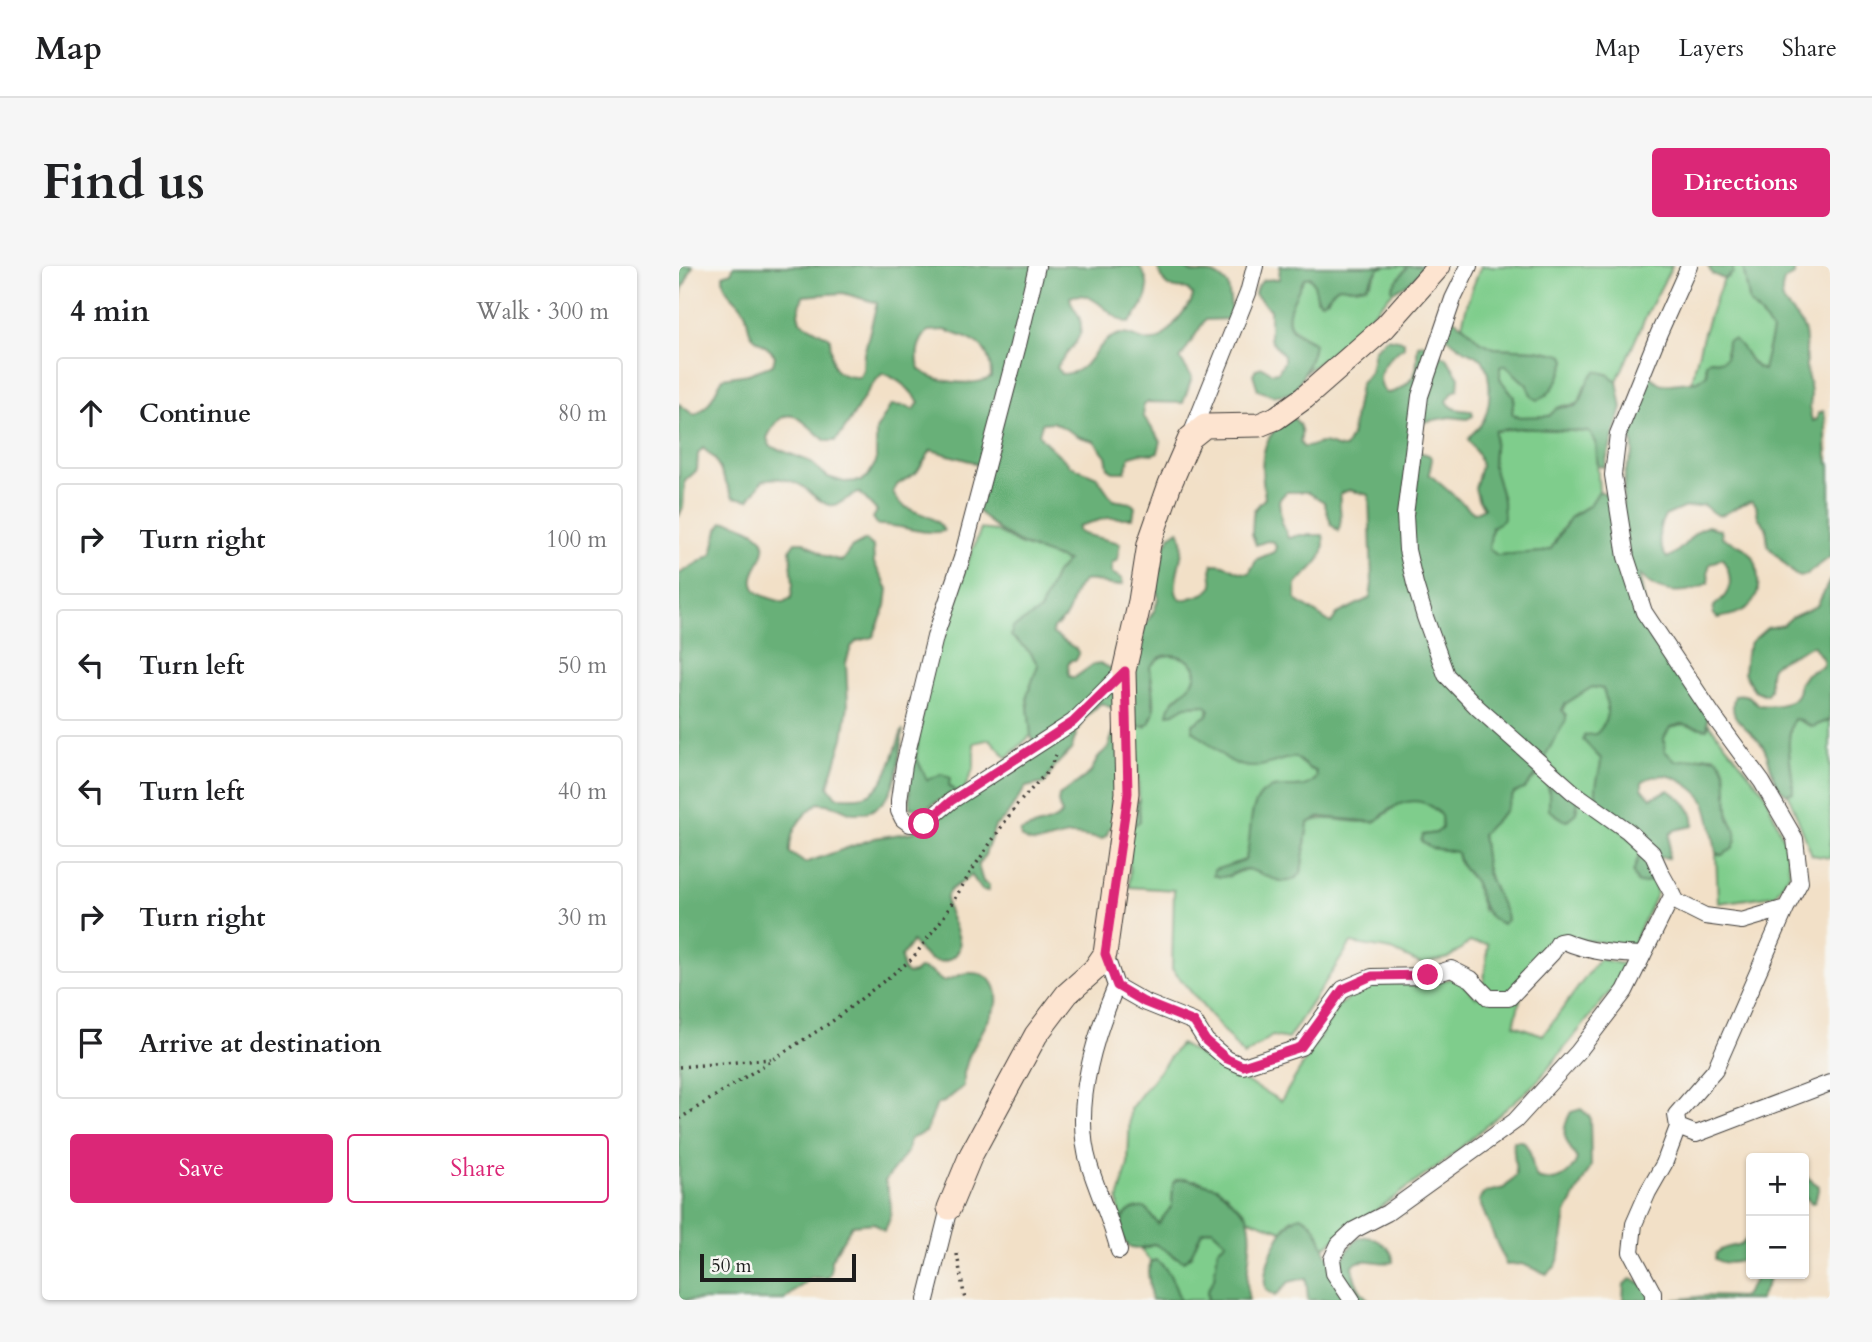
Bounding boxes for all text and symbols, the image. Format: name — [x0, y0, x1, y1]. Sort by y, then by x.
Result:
text: Map — [35, 26, 102, 71]
text: Map — [1595, 32, 1641, 65]
text: Layers — [1679, 32, 1744, 65]
text: Share — [1782, 32, 1837, 65]
button: Directions — [1652, 148, 1830, 217]
text: Find us — [42, 149, 205, 216]
text: 4 min — [70, 291, 150, 332]
text: Walk · 300 m — [476, 296, 609, 327]
icon: ahead — [72, 394, 110, 432]
text: Continue — [139, 396, 251, 431]
text: 80 m — [558, 398, 607, 429]
icon: right — [72, 520, 110, 558]
text: Turn right — [139, 522, 266, 557]
text: 100 m — [546, 524, 607, 555]
icon: left — [72, 646, 110, 684]
text: Turn left — [139, 648, 244, 683]
text: 50 m — [558, 650, 607, 681]
icon: left — [72, 772, 110, 810]
text: Turn left — [139, 774, 244, 809]
text: 40 m — [558, 776, 607, 807]
route start — [908, 808, 939, 839]
icon: right — [72, 898, 110, 936]
text: Turn right — [139, 900, 266, 935]
text: 30 m — [558, 902, 607, 933]
route end — [1412, 959, 1443, 990]
icon: arrive — [72, 1024, 110, 1062]
text: Arrive at destination — [139, 1026, 382, 1061]
button: Save — [70, 1134, 333, 1203]
button: Share — [347, 1134, 609, 1203]
map controls — [1746, 1153, 1809, 1279]
button: + — [1746, 1153, 1809, 1216]
button: − — [1746, 1216, 1809, 1279]
scale bar — [700, 1251, 856, 1283]
text: 50 m — [711, 1253, 752, 1279]

